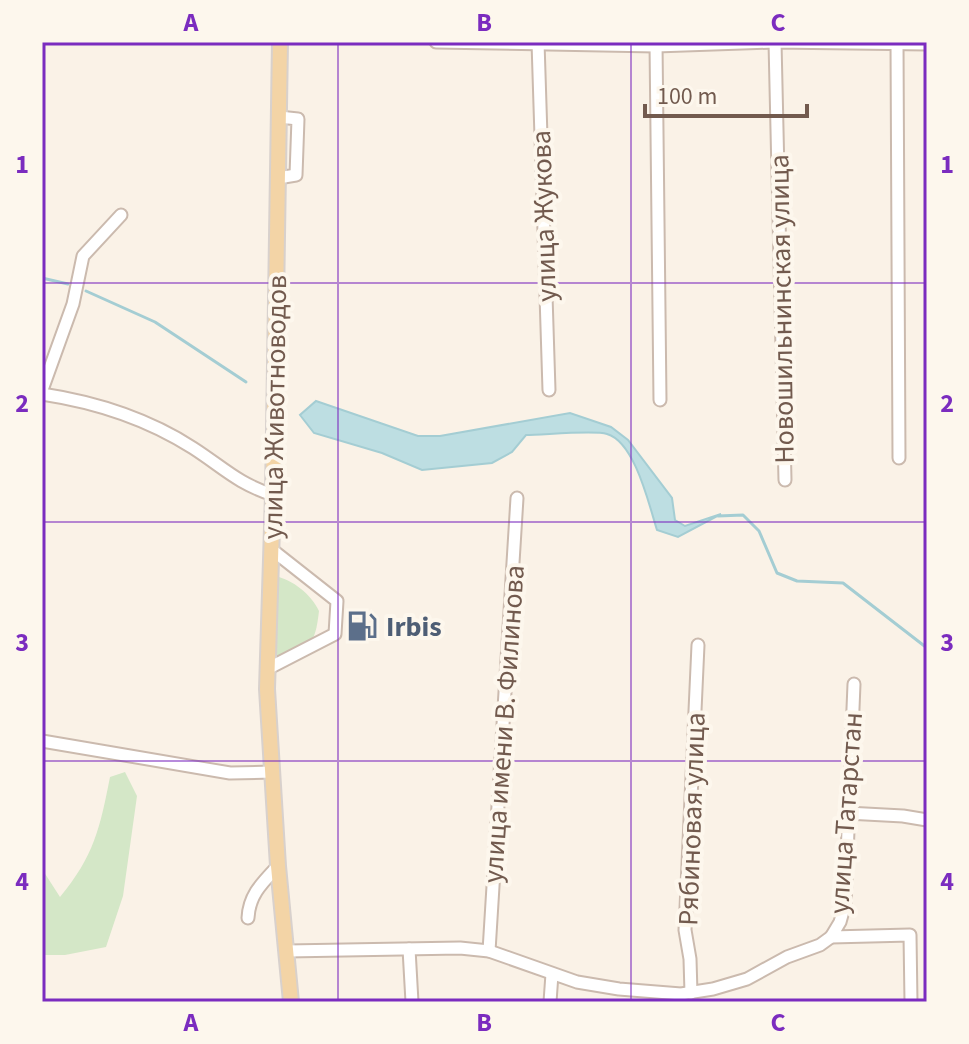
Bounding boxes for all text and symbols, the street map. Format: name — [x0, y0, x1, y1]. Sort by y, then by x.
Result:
text: A — [183, 4, 200, 41]
text: B — [476, 4, 492, 41]
text: C — [770, 4, 786, 41]
scale bar — [645, 68, 807, 118]
text: 100 m — [657, 79, 717, 114]
street label: улица Жукова — [521, 129, 567, 302]
text: 1 — [15, 146, 29, 183]
text: 1 — [940, 146, 954, 183]
street label: Новошильнинская улица — [759, 154, 805, 464]
street label: улица Животноводов — [253, 274, 297, 540]
text: 2 — [15, 385, 29, 422]
text: 2 — [940, 385, 954, 422]
street label: улица имени В. Филинова — [473, 564, 535, 885]
place label: Irbis — [386, 607, 442, 647]
fuel station icon: Irbis — [345, 609, 379, 643]
text: 3 — [15, 624, 29, 661]
text: 3 — [940, 624, 954, 661]
street label: улица Татарстан — [819, 711, 873, 915]
street label: Рябиновая улица — [668, 712, 716, 926]
text: 4 — [15, 863, 29, 900]
text: 4 — [940, 863, 954, 900]
text: A — [183, 1004, 200, 1041]
text: B — [476, 1004, 492, 1041]
text: C — [770, 1004, 786, 1041]

